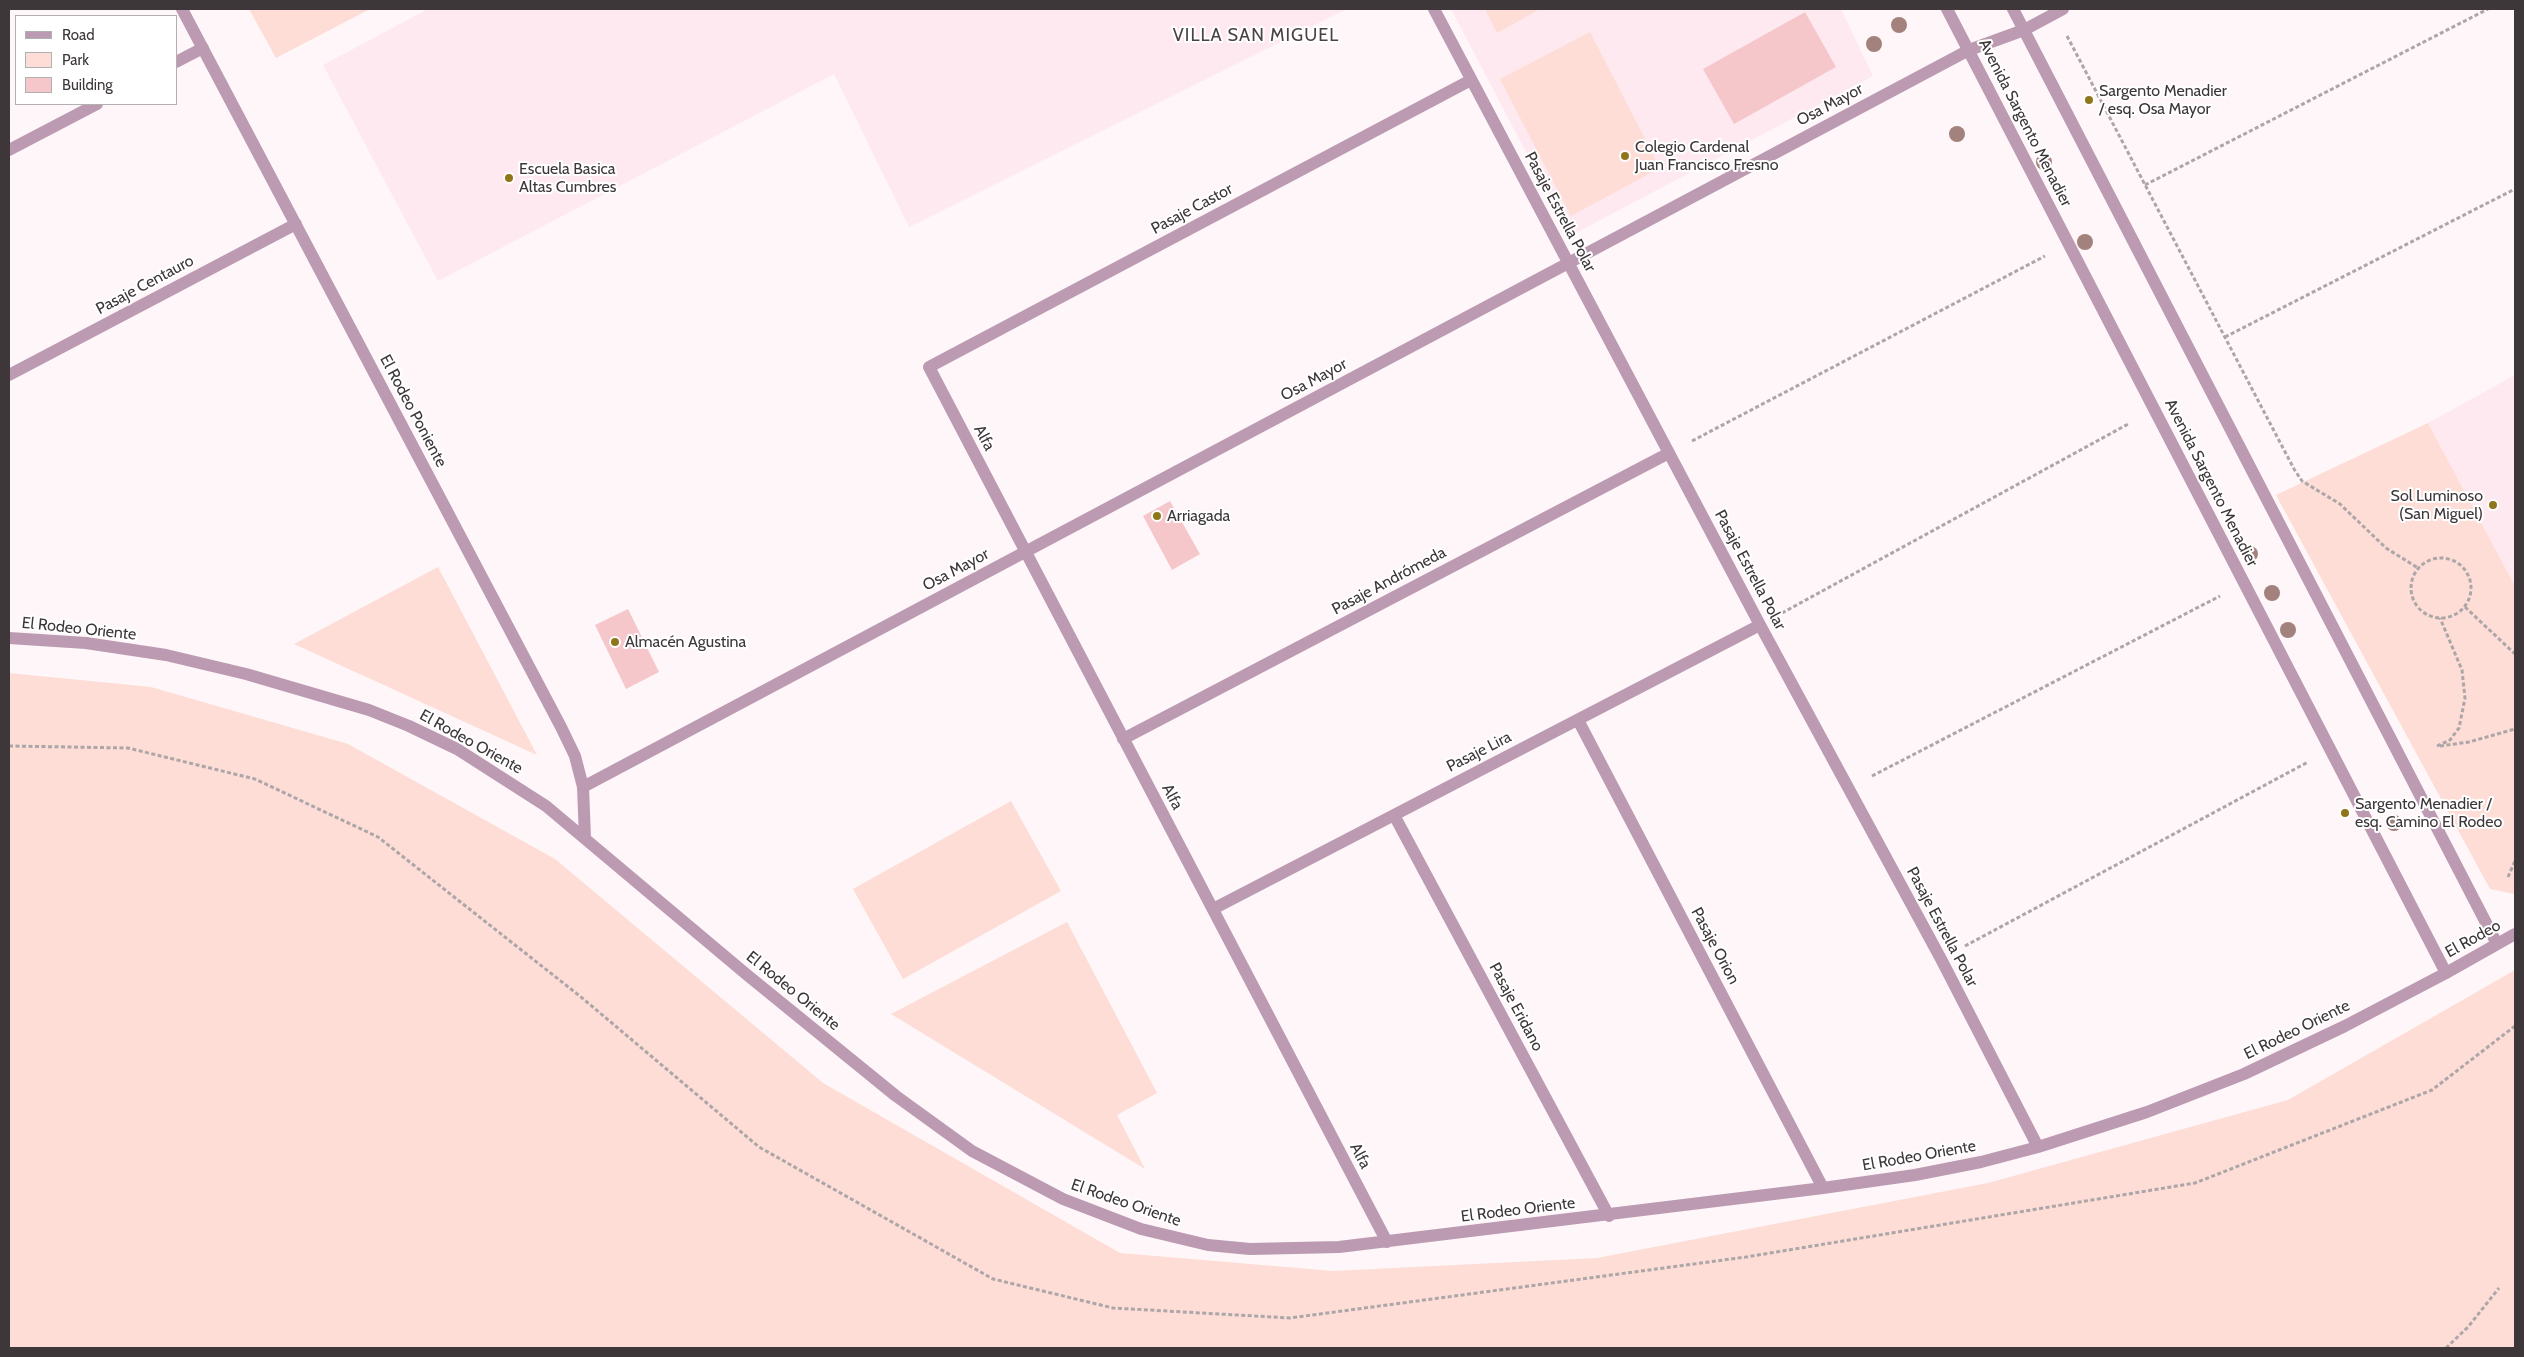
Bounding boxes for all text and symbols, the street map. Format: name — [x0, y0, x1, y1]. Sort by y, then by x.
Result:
legend — [15, 15, 178, 105]
district label: VILLA SAN MIGUEL — [1171, 25, 1341, 47]
text: Road — [62, 26, 95, 44]
street label: Avenida Sargento Menadier — [1974, 36, 2076, 210]
text: Park — [62, 51, 89, 69]
text: Building — [62, 76, 113, 94]
street label: Osa Mayor — [1794, 80, 1866, 130]
place label: Sargento Menadier / esq. Osa Mayor — [2099, 81, 2227, 119]
marker: Sargento Menadier / esq. Osa Mayor — [2083, 94, 2095, 106]
place label: Colegio Cardenal Juan Francisco Fresno — [1635, 137, 1779, 175]
street label: Pasaje Estrella Polar — [1520, 149, 1600, 275]
marker: Colegio Cardenal Juan Francisco Fresno — [1619, 150, 1631, 162]
place label: Escuela Basica Altas Cumbres — [519, 159, 616, 197]
marker: Escuela Basica Altas Cumbres — [503, 172, 515, 184]
street label: Pasaje Castor — [1148, 180, 1236, 238]
street label: Pasaje Centauro — [93, 251, 197, 319]
street label: El Rodeo Poniente — [375, 352, 451, 470]
street label: Osa Mayor — [1278, 355, 1350, 405]
street label: Avenida Sargento Menadier — [2160, 396, 2262, 570]
street label: Alfa — [969, 422, 999, 454]
place label: Sol Luminoso (San Miguel) — [2391, 486, 2483, 524]
marker: Sol Luminoso (San Miguel) — [2487, 499, 2499, 511]
place label: Arriagada — [1167, 506, 1230, 526]
street label: Pasaje Estrella Polar — [1710, 507, 1790, 633]
marker: Arriagada — [1151, 510, 1163, 522]
street label: Pasaje Andrómeda — [1329, 543, 1449, 619]
street label: Osa Mayor — [920, 545, 992, 595]
street label: El Rodeo Oriente — [21, 613, 137, 645]
place label: Almacén Agustina — [625, 632, 746, 652]
marker: Almacén Agustina — [609, 636, 621, 648]
street label: El Rodeo Oriente — [416, 706, 526, 778]
street label: Pasaje Lira — [1443, 728, 1515, 776]
street label: Alfa — [1157, 781, 1187, 813]
place label: Sargento Menadier / esq. Camino El Rodeo — [2355, 794, 2502, 832]
marker: Sargento Menadier / esq. Camino El Rodeo — [2339, 807, 2351, 819]
street label: Pasaje Estrella Polar — [1902, 864, 1982, 990]
street label: Pasaje Orion — [1687, 904, 1743, 988]
street label: El Rodeo — [2442, 916, 2504, 962]
street label: El Rodeo Oriente — [742, 947, 844, 1035]
street label: Pasaje Eridano — [1485, 959, 1547, 1055]
street label: El Rodeo Oriente — [2241, 996, 2353, 1064]
street label: El Rodeo Oriente — [1861, 1137, 1977, 1175]
street label: Alfa — [1345, 1140, 1375, 1172]
street label: El Rodeo Oriente — [1068, 1175, 1184, 1231]
street label: El Rodeo Oriente — [1460, 1193, 1576, 1227]

